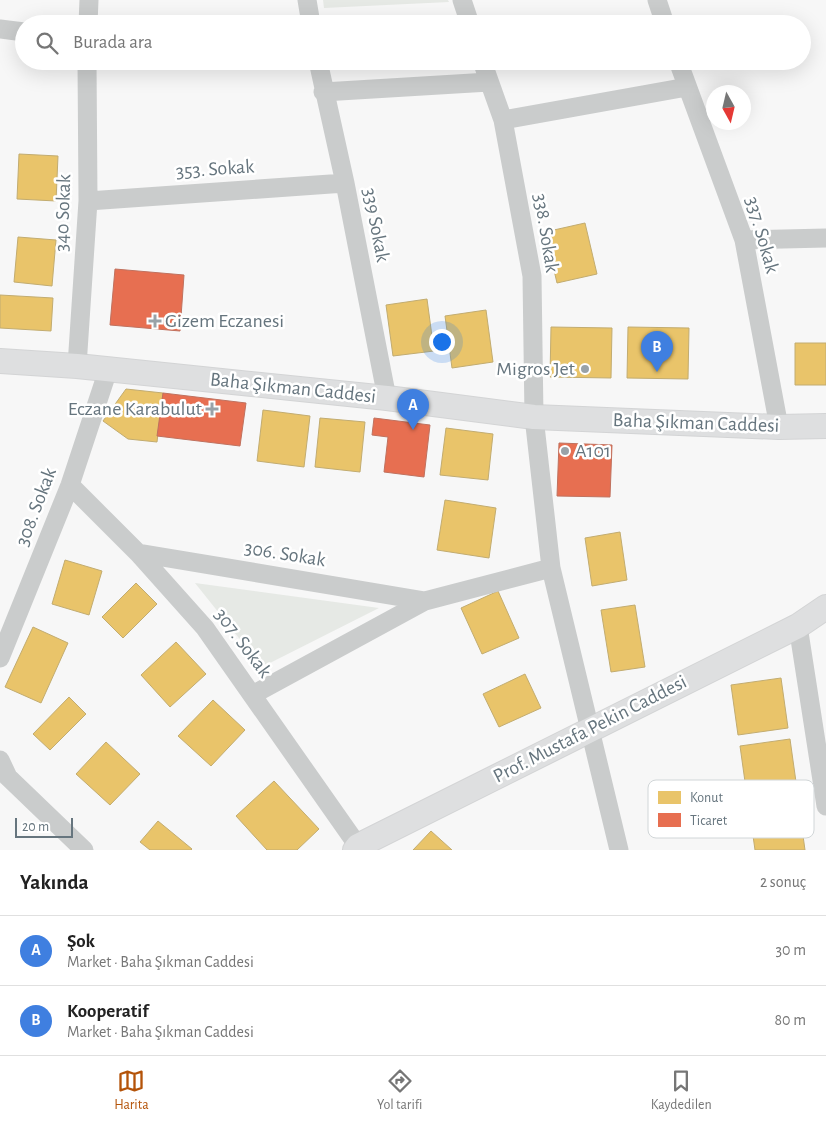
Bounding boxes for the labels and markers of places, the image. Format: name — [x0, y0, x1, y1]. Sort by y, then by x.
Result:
place label: Gizem Eczanesi — [165, 311, 284, 331]
marker: Gizem Eczanesi — [149, 315, 161, 327]
pin: B — [641, 331, 673, 372]
place label: Migros Jet — [496, 359, 576, 379]
marker: Migros Jet — [579, 363, 591, 375]
pin: A — [397, 389, 429, 430]
place label: Eczane Karabulut — [68, 399, 203, 419]
marker: Eczane Karabulut — [206, 403, 218, 415]
place label: A101 — [575, 441, 611, 461]
marker: A101 — [559, 445, 571, 457]

